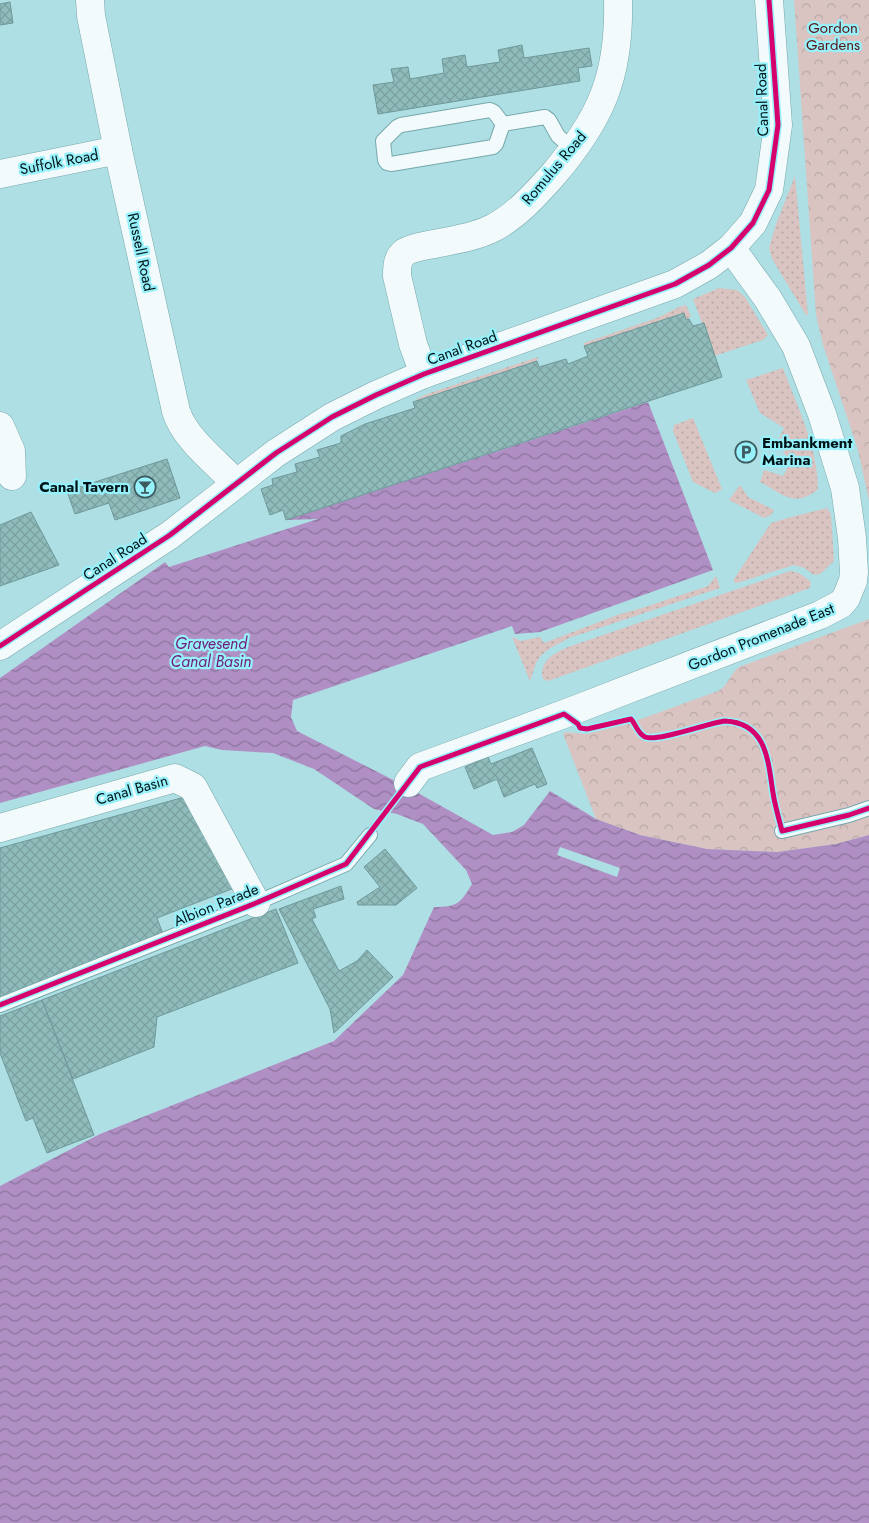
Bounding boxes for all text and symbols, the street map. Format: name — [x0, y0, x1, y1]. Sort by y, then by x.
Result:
park label: Gordon Gardens — [806, 17, 860, 56]
street label: Canal Road — [750, 63, 774, 137]
street label: Romulus Road — [517, 126, 591, 210]
street label: Suffolk Road — [18, 144, 100, 180]
street label: Russell Road — [122, 211, 160, 293]
street label: Canal Road — [424, 325, 500, 371]
place label: Embankment Marina — [762, 432, 852, 471]
parking icon: Embankment Marina — [734, 440, 758, 464]
bar icon: Canal Tavern — [133, 475, 157, 499]
place label: Canal Tavern — [39, 476, 129, 498]
street label: Canal Road — [78, 528, 152, 586]
street label: Gordon Promenade East — [685, 598, 838, 676]
water label: Gravesend Canal Basin — [171, 632, 251, 673]
street label: Canal Basin — [93, 769, 171, 811]
street label: Albion Parade — [170, 878, 262, 932]

